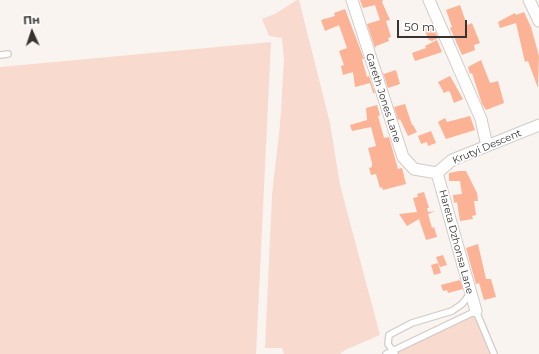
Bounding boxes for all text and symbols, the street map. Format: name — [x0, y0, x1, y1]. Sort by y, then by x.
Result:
north arrow — [12, 12, 52, 52]
scale bar — [399, 12, 469, 38]
text: Пн — [23, 13, 40, 27]
text: 50 m — [404, 19, 435, 34]
street label: Gareth Jones Lane — [363, 52, 403, 144]
street label: Krutyi Descent — [451, 127, 523, 167]
street label: Hareta Dzhonsa Lane — [436, 189, 476, 295]

